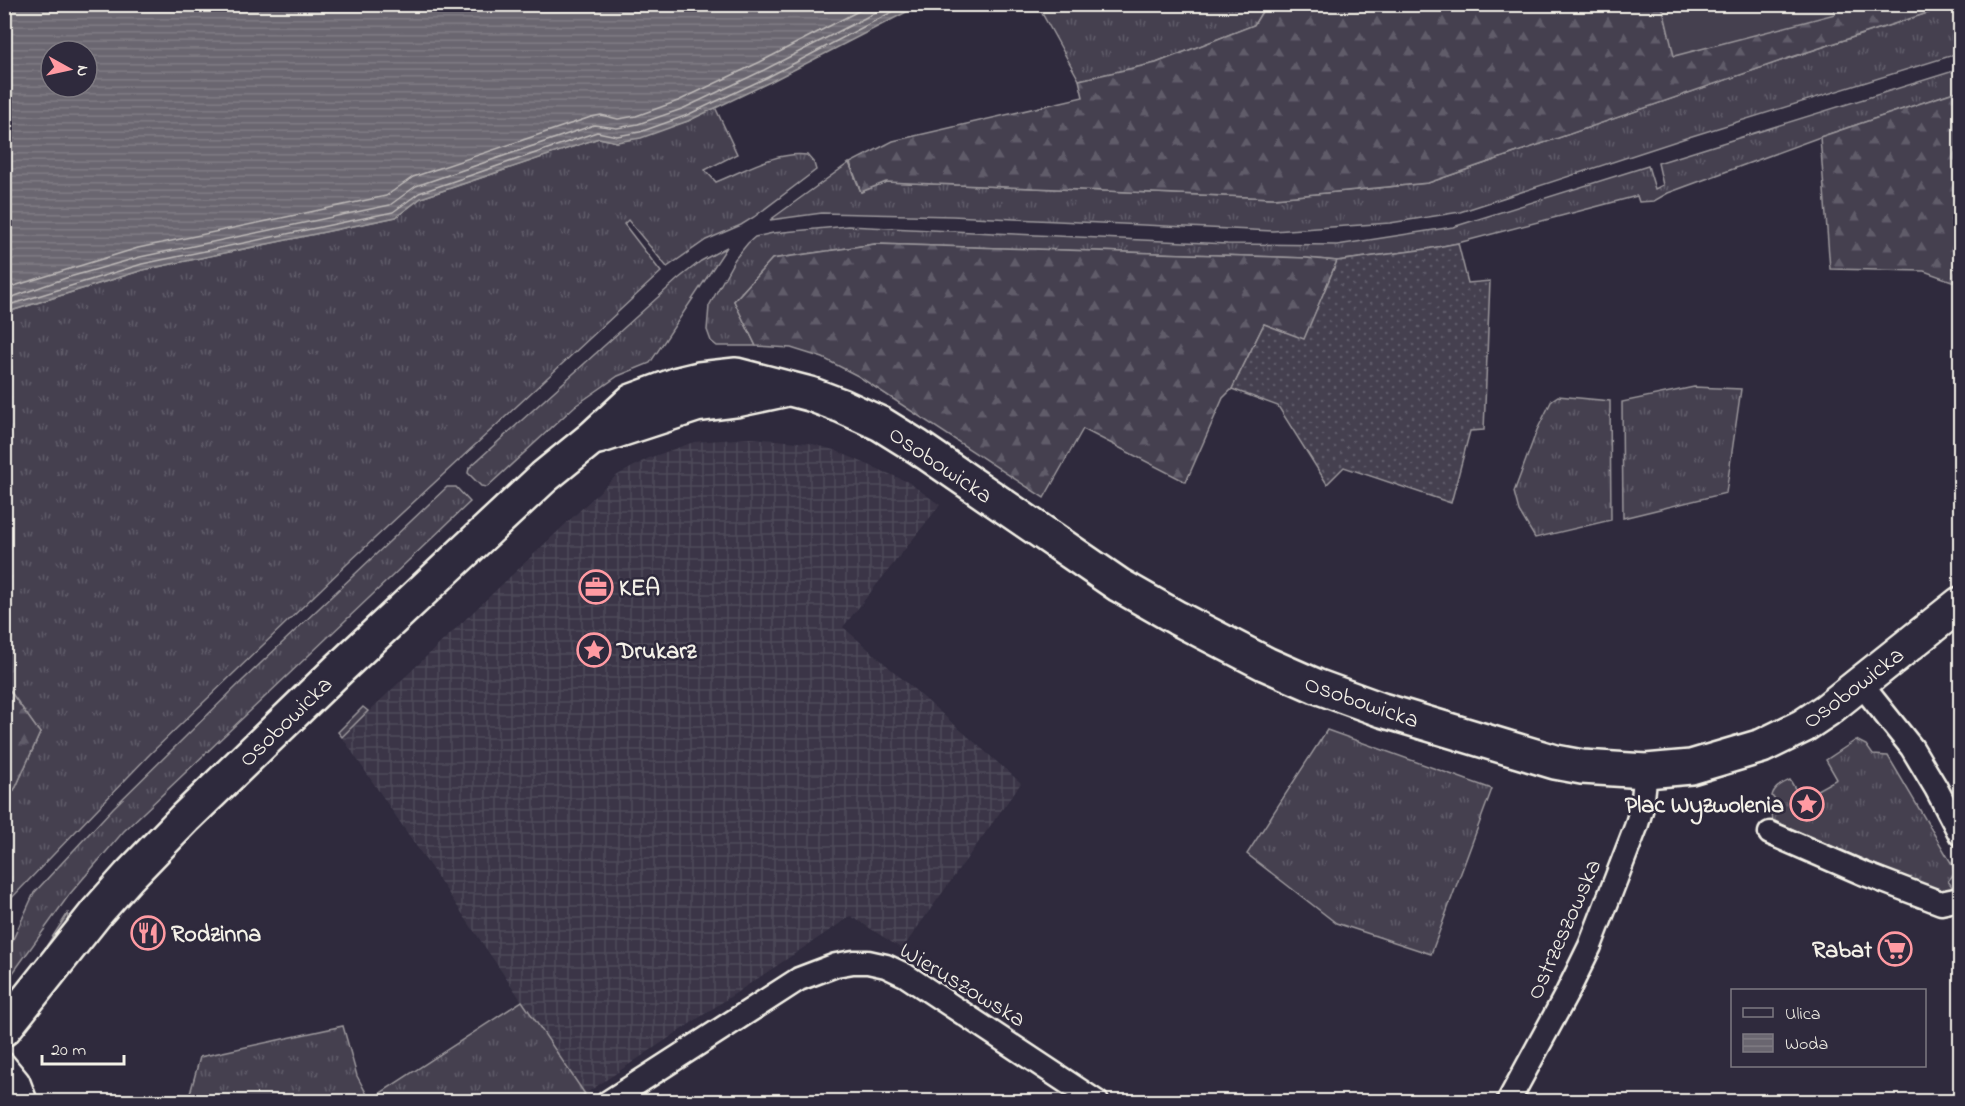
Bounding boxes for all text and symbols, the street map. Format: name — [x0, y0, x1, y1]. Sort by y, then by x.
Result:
north arrow — [39, 39, 99, 99]
text: N — [69, 64, 95, 78]
street label: Osobowicka — [880, 418, 999, 514]
office icon: KEA — [578, 569, 614, 605]
place label: KEA — [619, 572, 660, 607]
place icon: Drukarz — [576, 632, 612, 668]
place label: Drukarz — [616, 635, 698, 670]
street label: Osobowicka — [1796, 639, 1913, 739]
street label: Osobowicka — [1299, 667, 1423, 739]
street label: Osobowicka — [232, 669, 342, 777]
place icon: Plac Wyzwolenia — [1789, 786, 1825, 822]
place label: Plac Wyzwolenia — [1625, 789, 1784, 825]
street label: Ostrzeszowska — [1519, 854, 1612, 1006]
restaurant icon: Rodzinna — [130, 915, 166, 951]
place label: Rodzinna — [171, 918, 261, 953]
supermarket icon: Rabat — [1877, 931, 1913, 967]
place label: Rabat — [1812, 934, 1873, 969]
street label: Wieruszowska — [892, 935, 1032, 1038]
legend — [1731, 989, 1926, 1067]
text: Ulica — [1785, 1002, 1820, 1028]
scale bar — [42, 1028, 124, 1066]
text: Woda — [1785, 1032, 1828, 1058]
text: 20 m — [51, 1038, 86, 1064]

